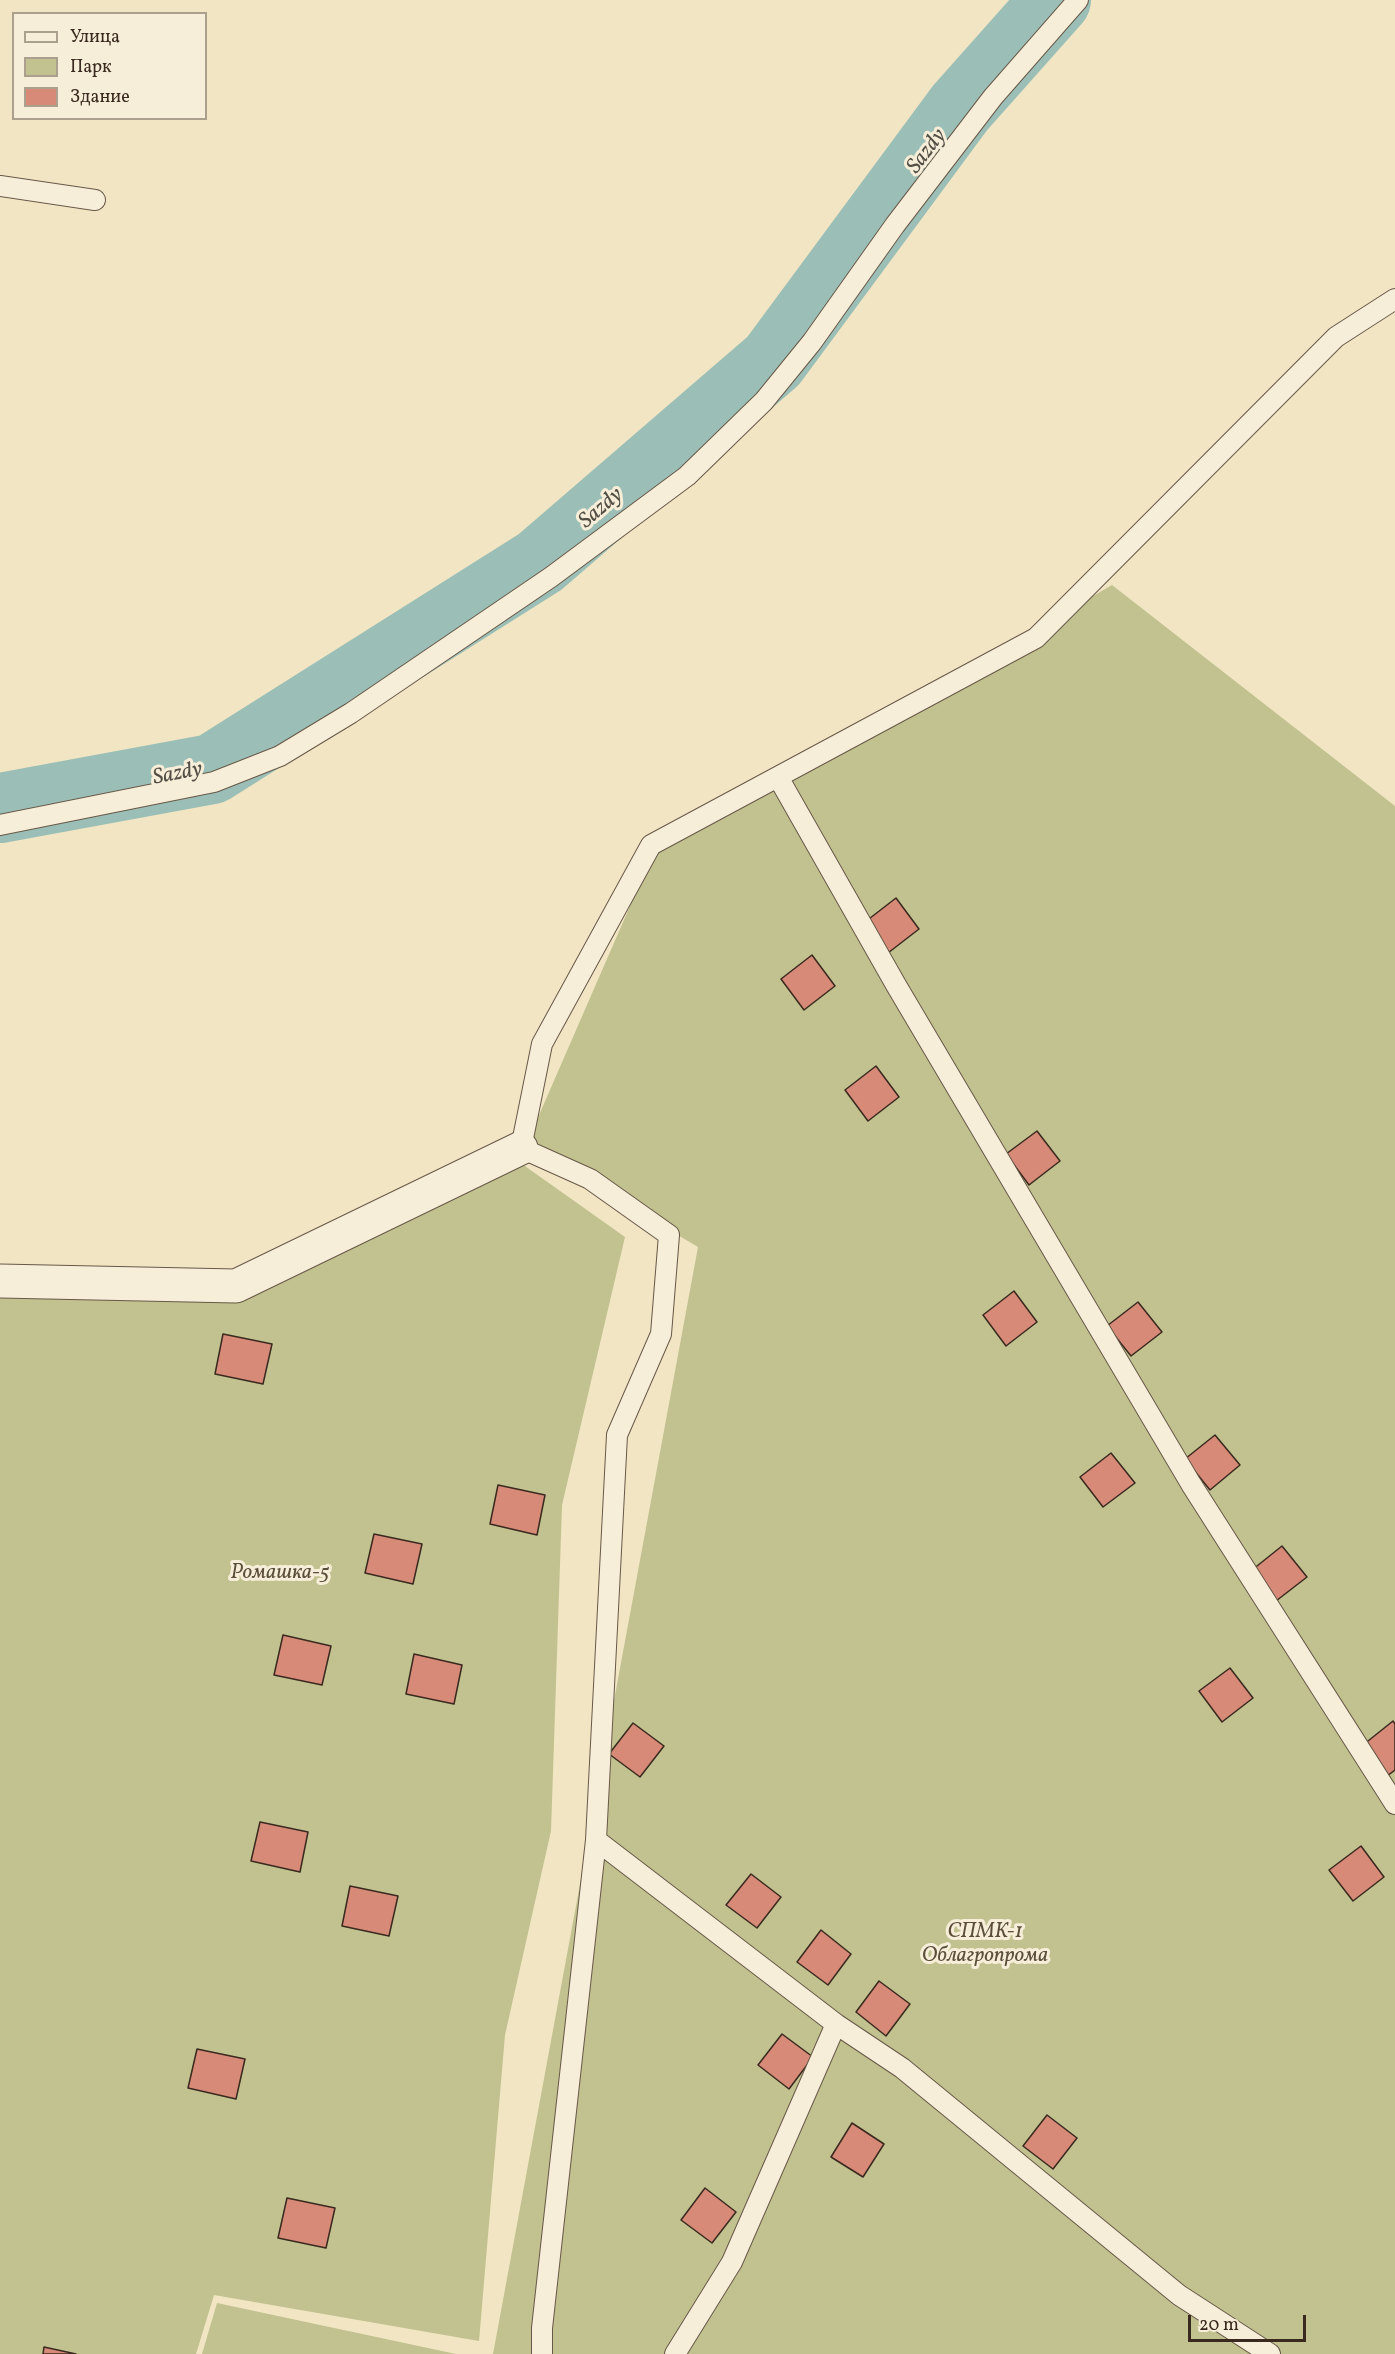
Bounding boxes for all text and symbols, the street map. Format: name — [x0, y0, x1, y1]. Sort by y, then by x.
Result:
legend — [12, 12, 207, 120]
text: Улица — [70, 25, 120, 50]
text: Парк — [70, 55, 112, 80]
text: Здание — [70, 85, 130, 110]
water label: Sazdy — [902, 124, 954, 180]
water label: Sazdy — [575, 483, 629, 535]
water label: Sazdy — [151, 757, 205, 793]
park label: Ромашка-5 — [231, 1561, 329, 1587]
park label: СПМК-1 Облагропрома — [922, 1920, 1048, 1970]
scale bar — [1191, 2303, 1310, 2341]
text: 20 m — [1199, 2313, 1239, 2338]

